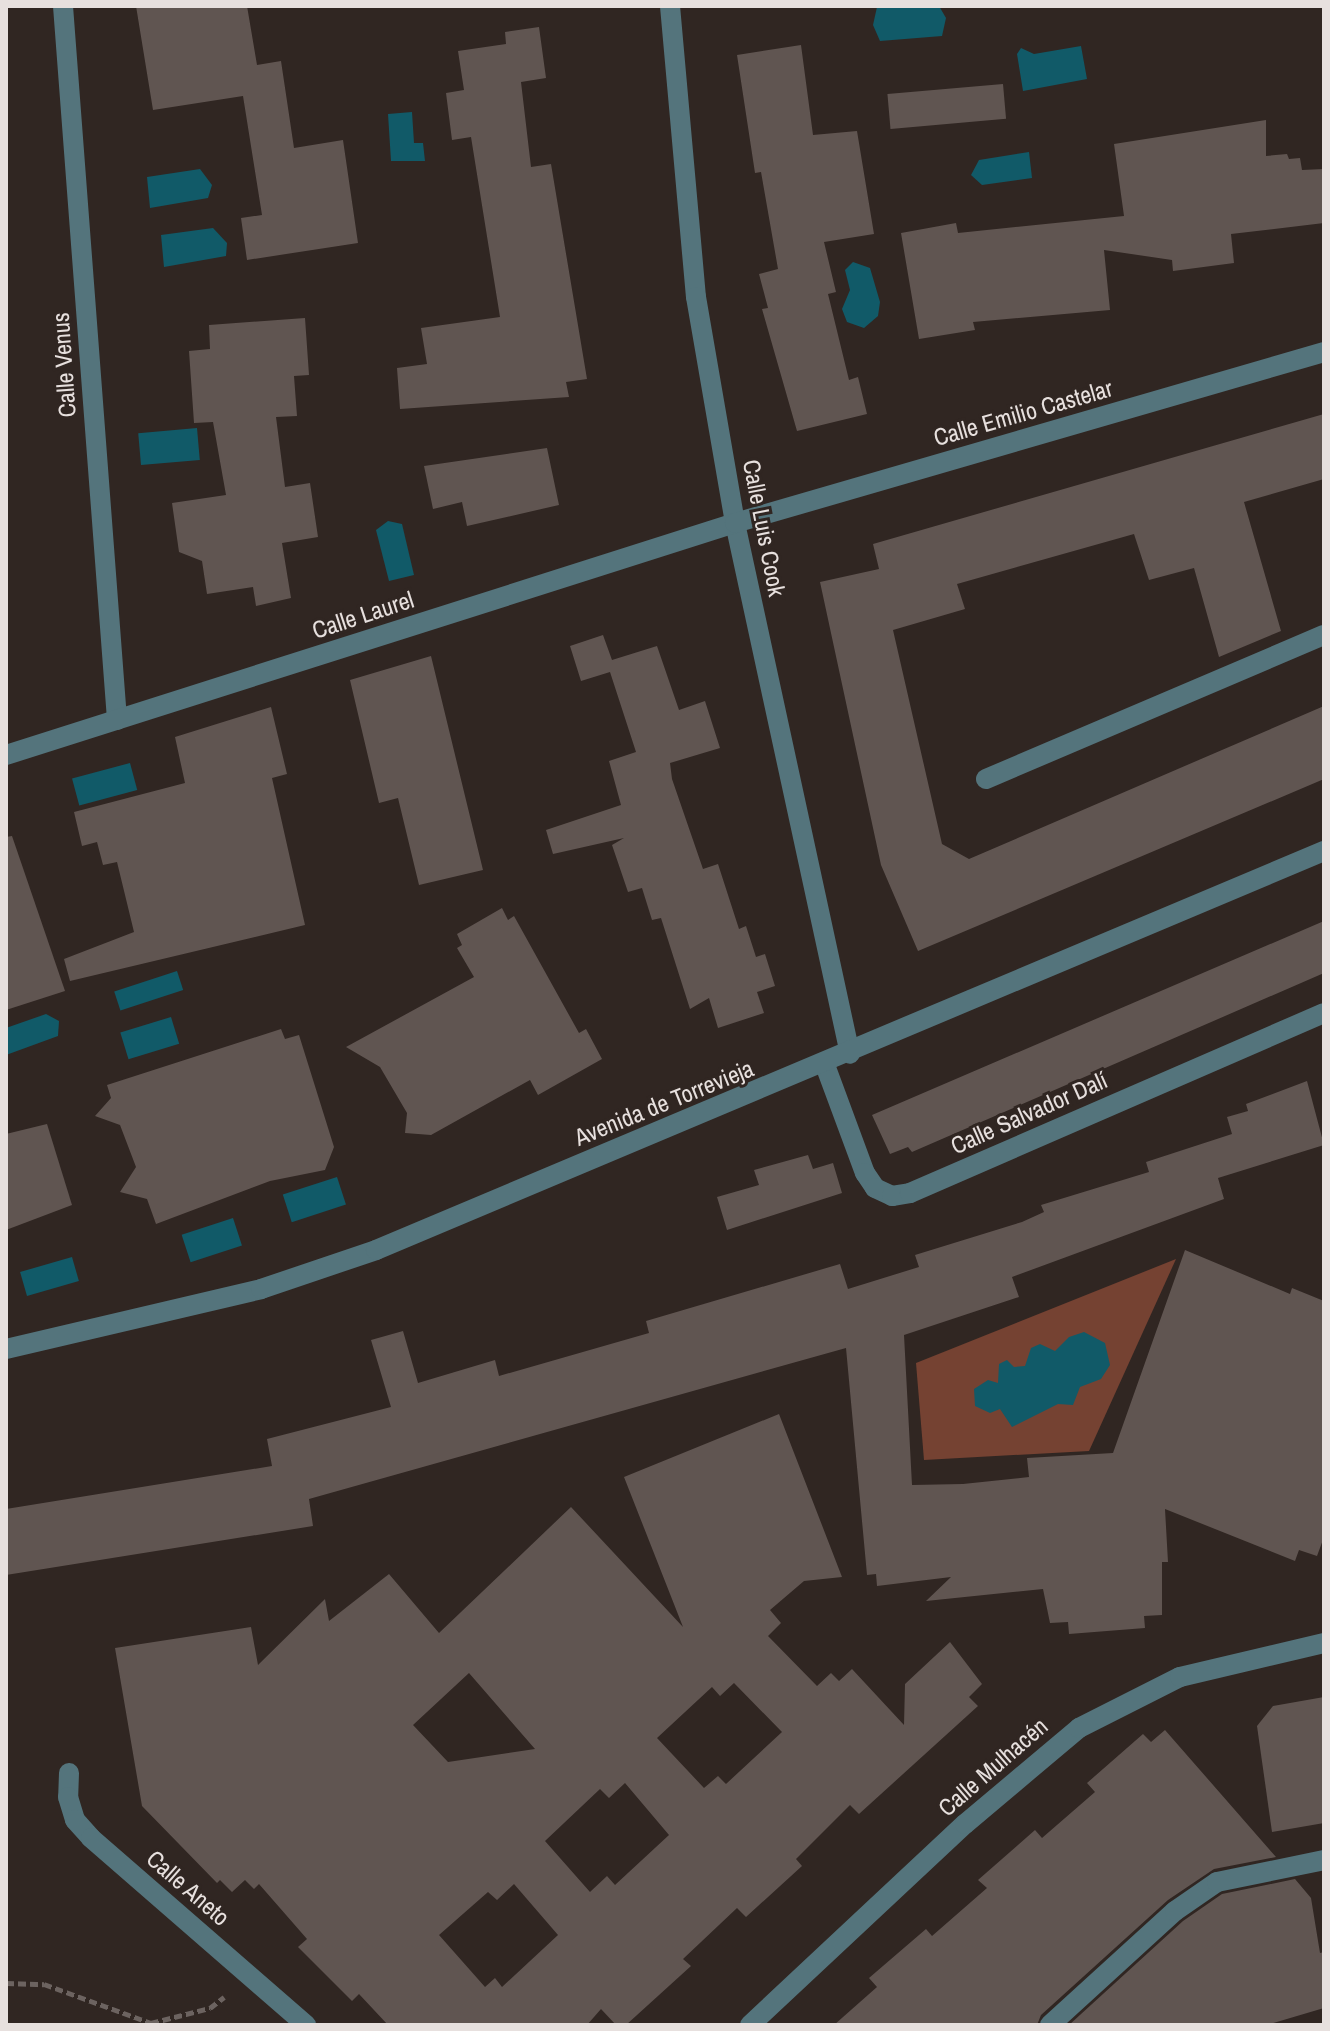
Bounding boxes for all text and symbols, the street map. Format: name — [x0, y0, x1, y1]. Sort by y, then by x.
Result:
street label: Calle Venus — [46, 312, 82, 418]
street label: Calle Emilio Castelar — [930, 374, 1116, 452]
street label: Calle Luis Cook — [737, 457, 791, 599]
street label: Calle Laurel — [309, 585, 417, 645]
street label: Avenida de Torrevieja — [570, 1054, 758, 1152]
street label: Calle Salvador Dalí — [946, 1066, 1112, 1160]
street label: Calle Mulhacén — [932, 1712, 1054, 1822]
street label: Calle Aneto — [140, 1844, 236, 1932]

